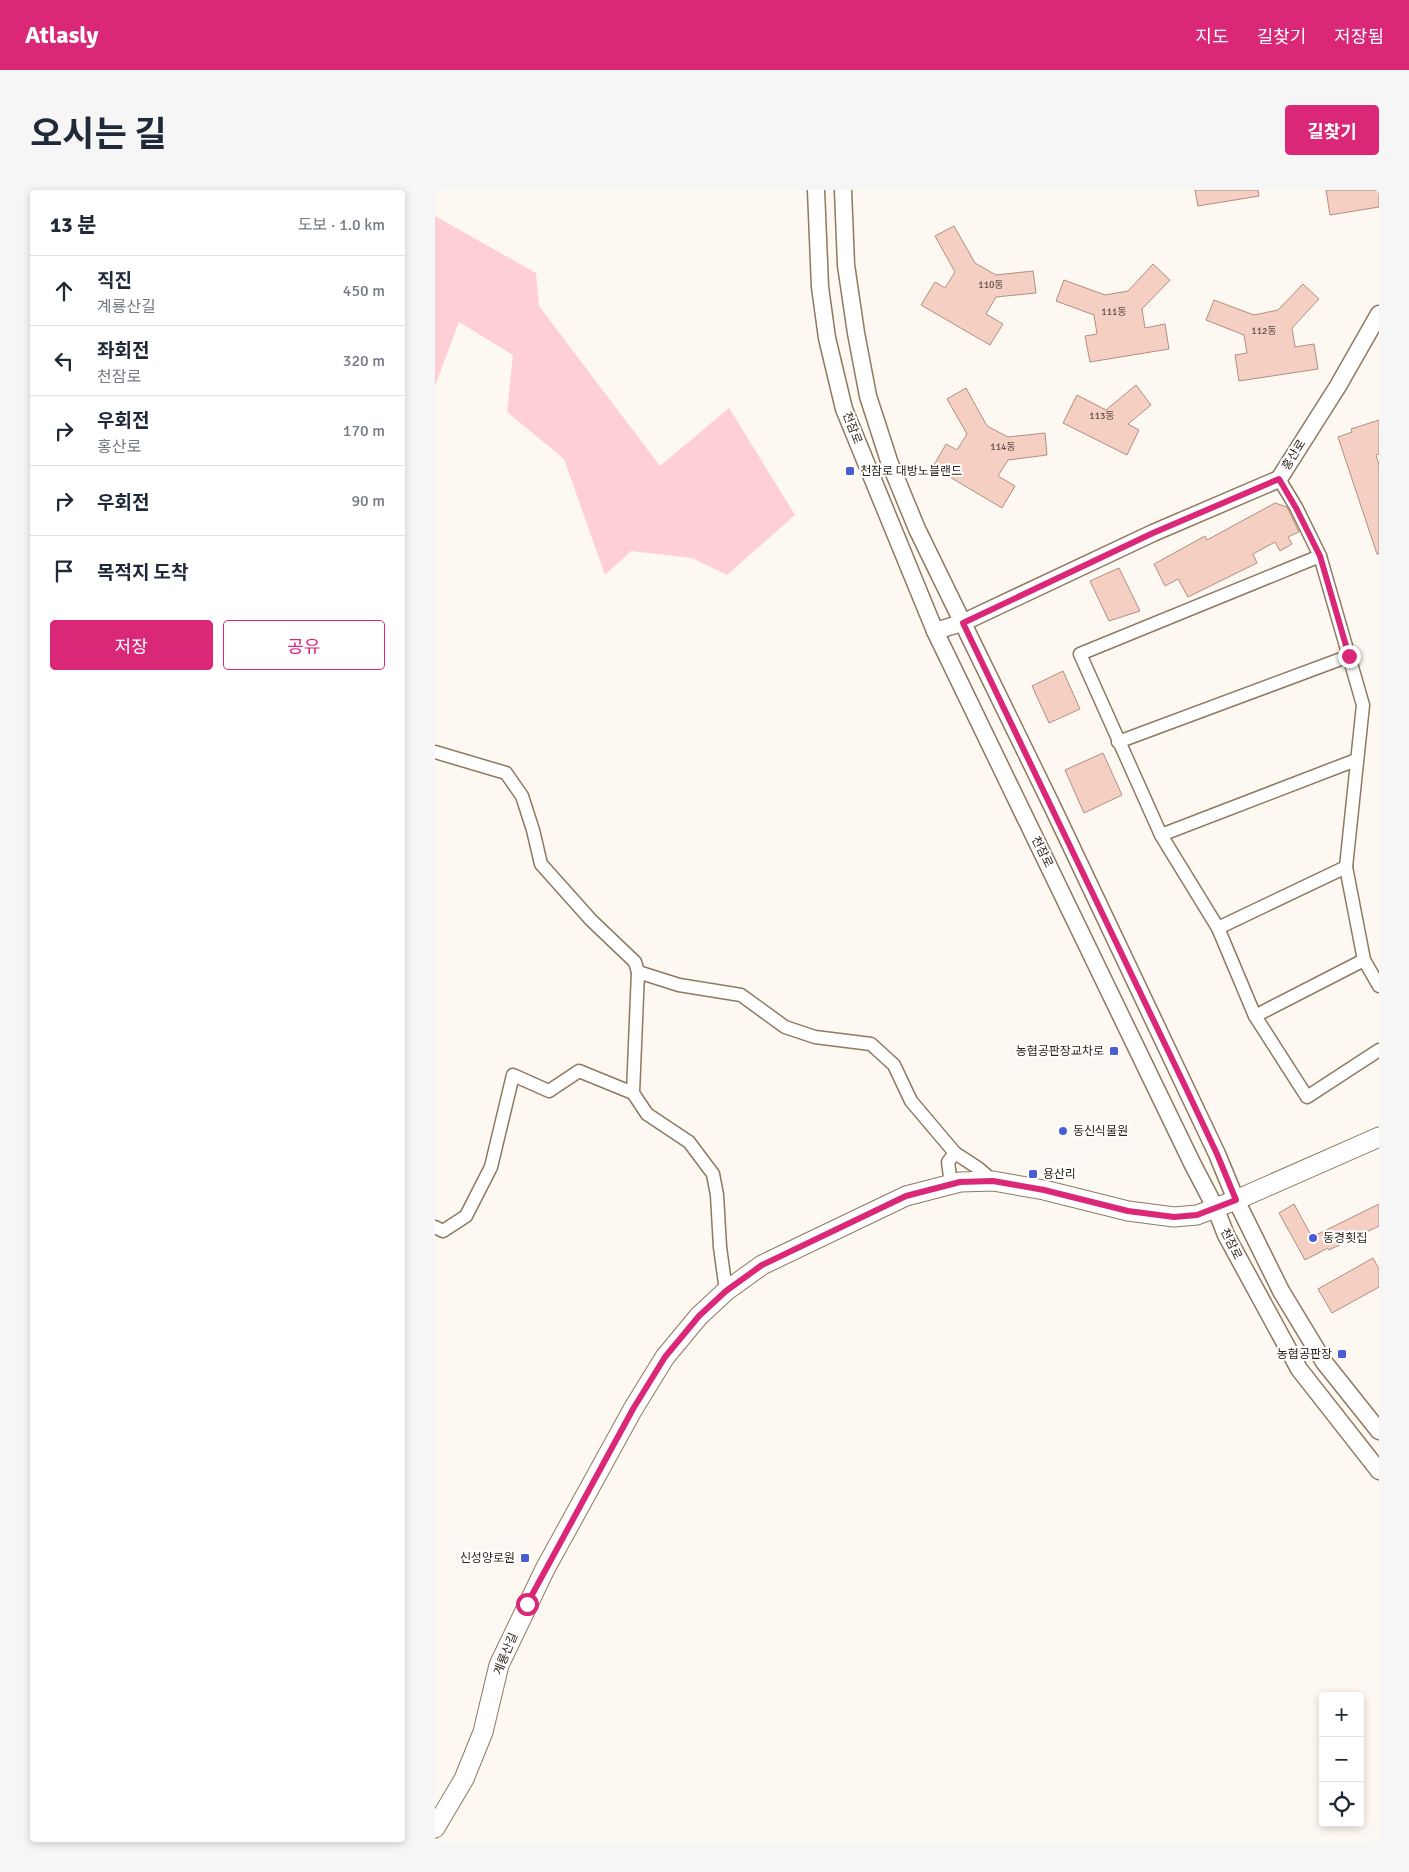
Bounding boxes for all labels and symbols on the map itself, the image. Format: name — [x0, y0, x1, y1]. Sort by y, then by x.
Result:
house number: 110동 — [978, 279, 1004, 291]
house number: 111동 — [1101, 306, 1127, 318]
house number: 112동 — [1251, 325, 1277, 337]
street label: 천잠로 — [839, 410, 865, 446]
house number: 113동 — [1089, 410, 1115, 422]
street label: 홍산로 — [1279, 437, 1309, 473]
house number: 114동 — [990, 441, 1016, 453]
place label: 천잠로 대방노블랜드 — [860, 464, 962, 479]
marker: 천잠로 대방노블랜드 — [844, 465, 856, 477]
route end — [1338, 645, 1361, 668]
street label: 천잠로 — [1028, 834, 1056, 870]
place label: 농협공판장교차로 — [1016, 1044, 1104, 1059]
marker: 농협공판장교차로 — [1108, 1045, 1120, 1057]
place label: 동신식물원 — [1073, 1124, 1128, 1139]
marker: 동신식물원 — [1057, 1125, 1069, 1137]
place label: 용산리 — [1043, 1167, 1076, 1182]
marker: 용산리 — [1027, 1168, 1039, 1180]
street label: 천잠로 — [1217, 1226, 1245, 1262]
place label: 동경횟집 — [1323, 1231, 1367, 1246]
marker: 동경횟집 — [1307, 1232, 1319, 1244]
place label: 농협공판장 — [1277, 1347, 1332, 1362]
marker: 농협공판장 — [1336, 1348, 1348, 1360]
place label: 신성양로원 — [460, 1551, 515, 1566]
marker: 신성양로원 — [519, 1552, 531, 1564]
route start — [516, 1593, 539, 1616]
street label: 계룡산길 — [491, 1631, 521, 1677]

